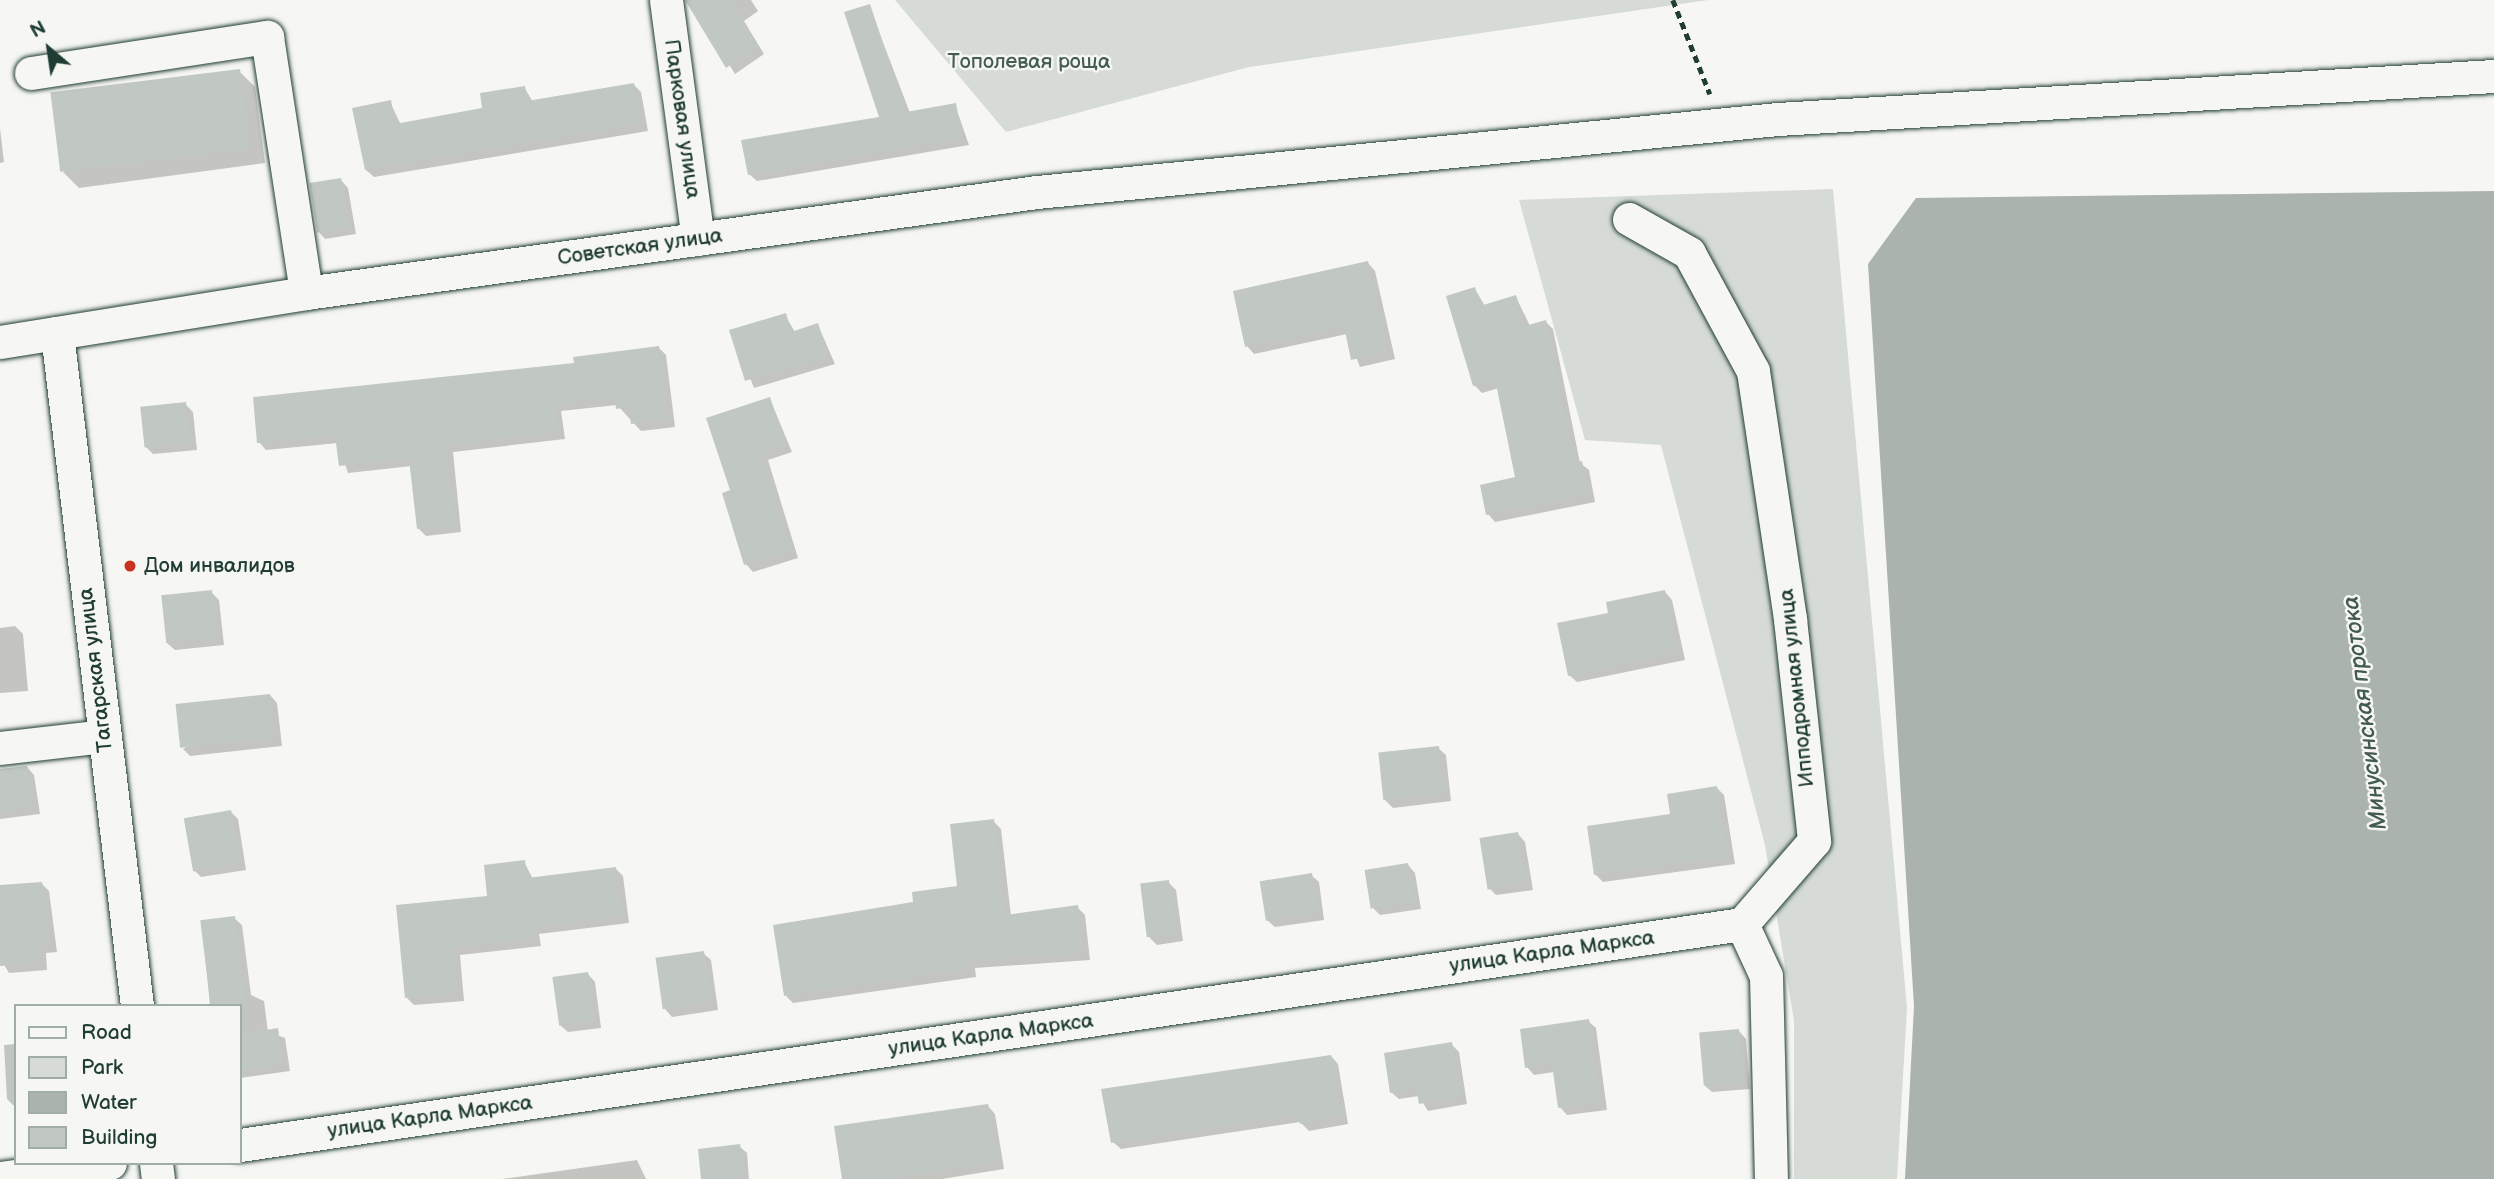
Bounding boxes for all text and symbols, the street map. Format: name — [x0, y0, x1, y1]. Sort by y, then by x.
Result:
north arrow — [14, 14, 84, 84]
text: N — [27, 17, 50, 44]
street label: Парковая улица — [658, 38, 706, 200]
park label: Тополевая роща — [948, 49, 1110, 75]
street label: Советская улица — [556, 223, 724, 271]
place label: Дом инвалидов — [144, 553, 295, 579]
marker: Дом инвалидов — [122, 558, 138, 574]
street label: Тагарская улица — [73, 586, 119, 754]
street label: Ипподромная улица — [1774, 588, 1820, 788]
water label: Минусинская протока — [2337, 594, 2393, 832]
street label: улица Карла Маркса — [1448, 925, 1656, 979]
legend — [14, 1004, 242, 1165]
street label: улица Карла Маркса — [887, 1008, 1095, 1062]
text: Road — [81, 1020, 132, 1045]
text: Park — [81, 1055, 123, 1080]
text: Water — [81, 1090, 137, 1115]
street label: улица Карла Маркса — [326, 1090, 534, 1144]
text: Building — [81, 1125, 157, 1150]

